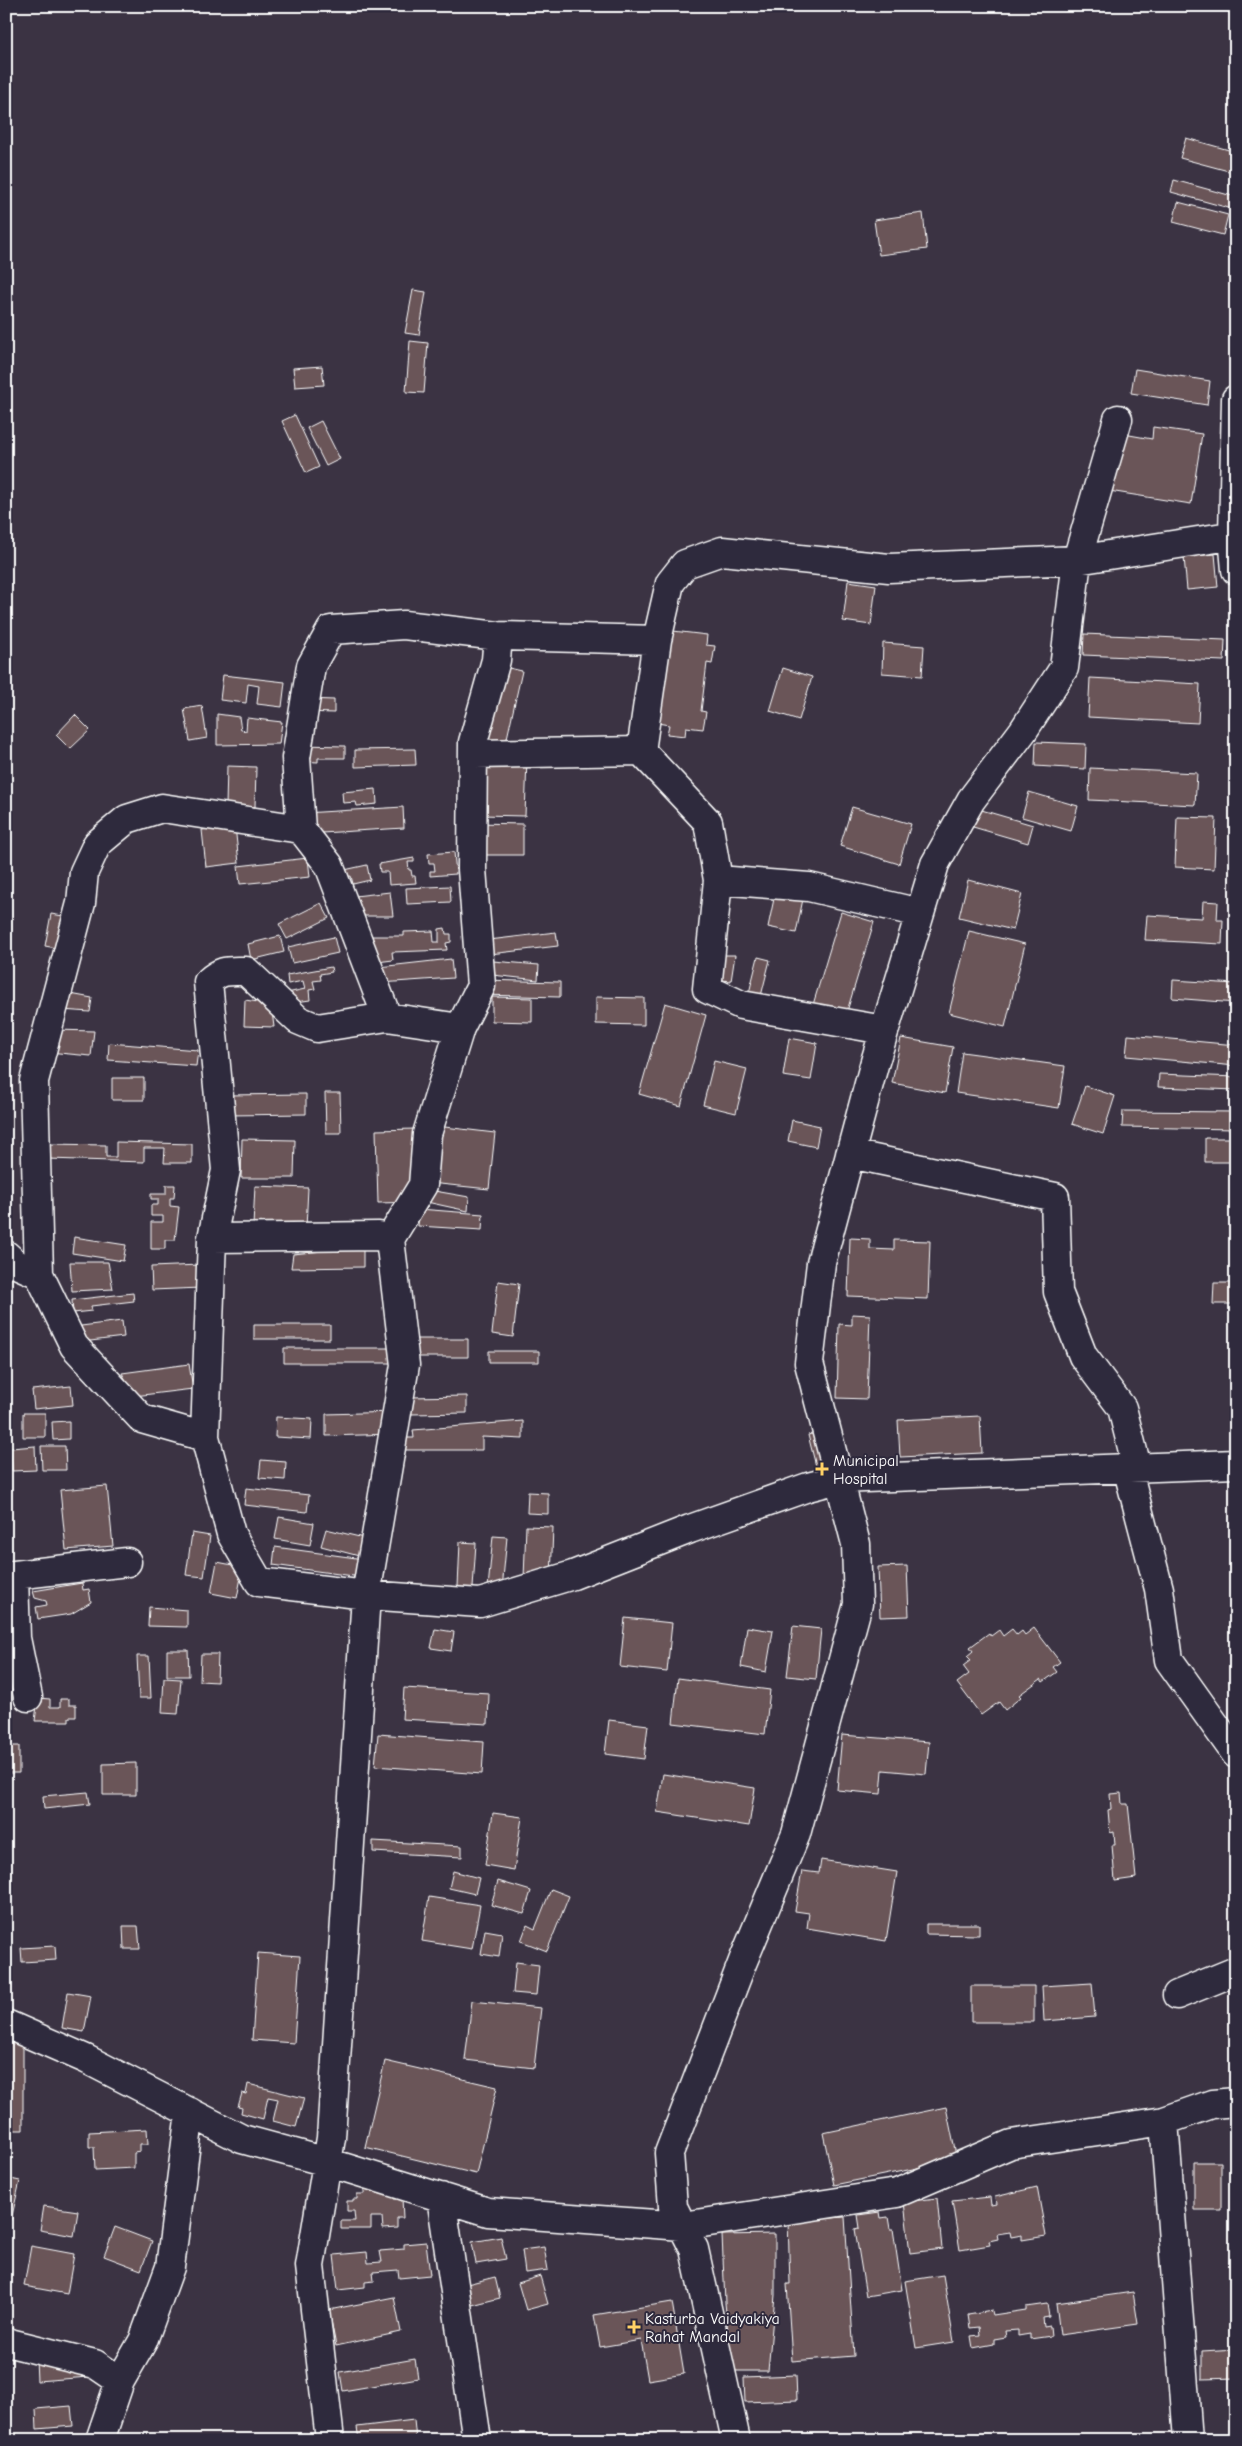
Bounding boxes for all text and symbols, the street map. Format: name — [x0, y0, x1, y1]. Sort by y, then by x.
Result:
place label: Municipal Hospital — [833, 1452, 899, 1488]
marker: Municipal Hospital — [815, 1462, 829, 1476]
place label: Kasturba Vaidyakiya Rahat Mandal — [645, 2310, 780, 2346]
marker: Kasturba Vaidyakiya Rahat Mandal — [627, 2320, 641, 2334]

